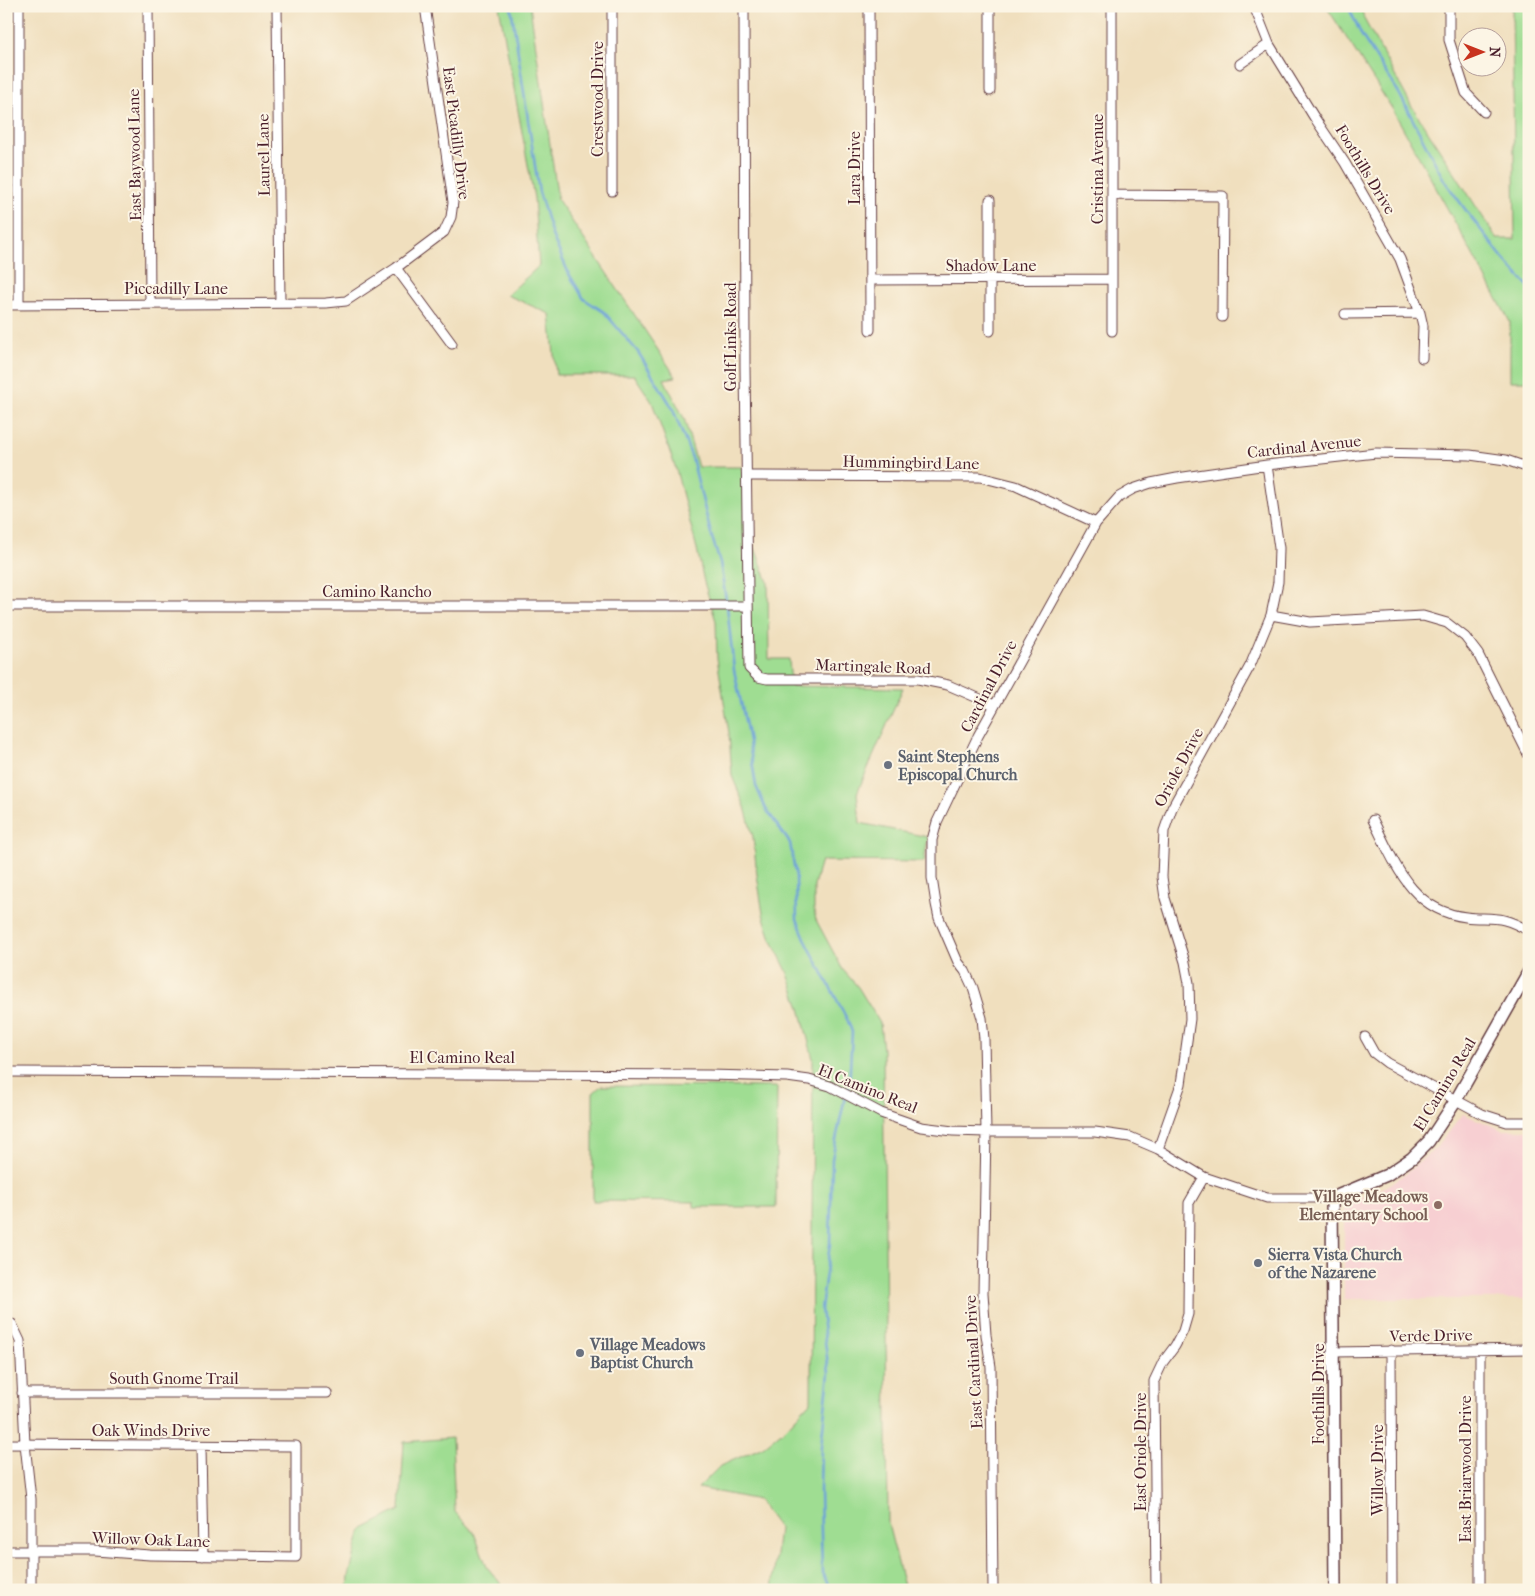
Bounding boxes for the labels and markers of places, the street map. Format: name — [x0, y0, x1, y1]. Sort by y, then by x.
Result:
place label: Saint Stephens Episcopal Church — [898, 747, 1018, 785]
marker: Saint Stephens Episcopal Church — [882, 759, 894, 771]
place label: Village Meadows Elementary School — [1299, 1187, 1429, 1225]
marker: Village Meadows Elementary School — [1432, 1199, 1444, 1211]
place label: Sierra Vista Church of the Nazarene — [1268, 1245, 1403, 1282]
marker: Sierra Vista Church of the Nazarene — [1252, 1257, 1264, 1269]
place label: Village Meadows Baptist Church — [589, 1335, 705, 1373]
marker: Village Meadows Baptist Church — [574, 1347, 586, 1359]

